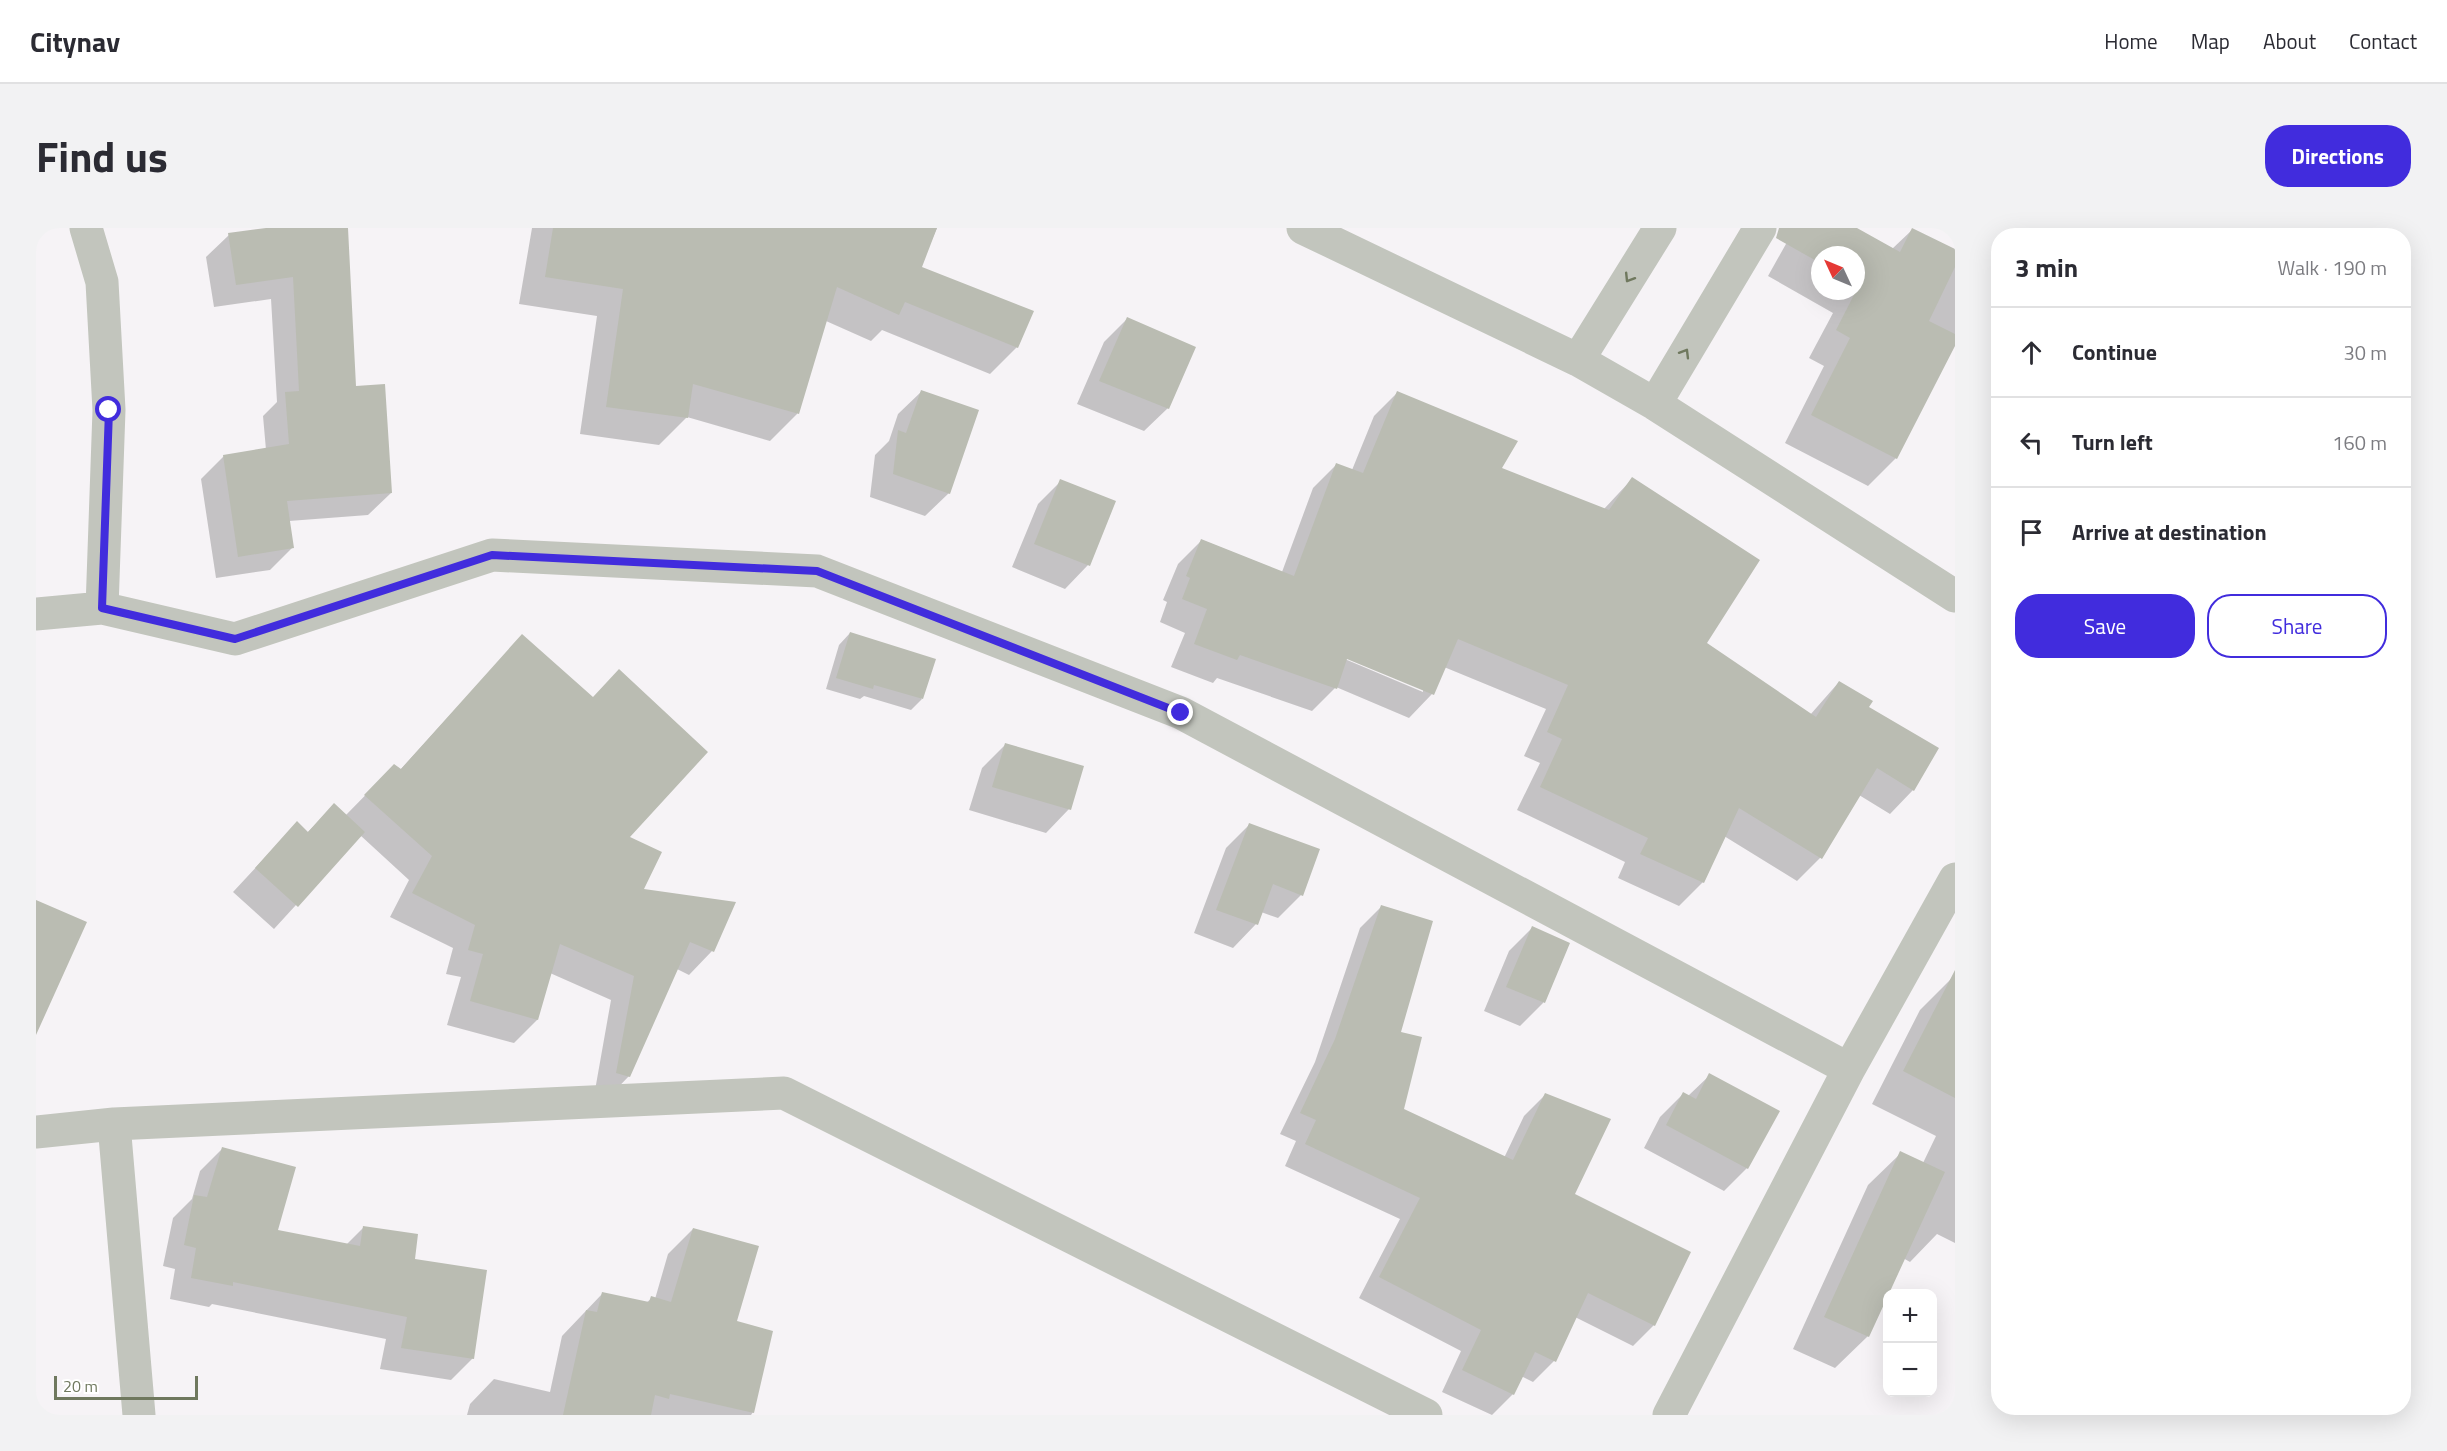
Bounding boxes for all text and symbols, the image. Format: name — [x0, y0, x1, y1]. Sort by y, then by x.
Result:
text: Citynav — [30, 20, 120, 63]
text: Home — [2104, 25, 2158, 57]
text: Map — [2191, 25, 2230, 57]
text: About — [2263, 25, 2316, 57]
text: Contact — [2349, 25, 2417, 57]
text: Find us — [36, 124, 168, 188]
button: Directions — [2265, 125, 2411, 187]
north arrow — [1811, 246, 1865, 300]
text: 3 min — [2015, 248, 2078, 287]
text: Walk · 190 m — [2278, 252, 2387, 283]
one-way arrow — [1624, 272, 1636, 282]
text: Continue — [2072, 335, 2157, 369]
icon: ahead — [2015, 336, 2048, 369]
text: 30 m — [2343, 337, 2387, 368]
one-way arrow — [1678, 349, 1690, 359]
route start — [95, 396, 121, 422]
text: Turn left — [2072, 425, 2153, 459]
icon: left — [2015, 426, 2048, 459]
text: 160 m — [2332, 427, 2387, 458]
text: Arrive at destination — [2072, 515, 2267, 549]
icon: arrive — [2015, 516, 2048, 549]
button: Save — [2015, 594, 2195, 658]
button: Share — [2207, 594, 2387, 658]
route end — [1167, 699, 1193, 725]
map controls — [1883, 1289, 1937, 1397]
button: + — [1883, 1289, 1937, 1343]
button: − — [1883, 1343, 1937, 1397]
scale bar — [54, 1373, 198, 1400]
text: 20 m — [63, 1374, 98, 1398]

